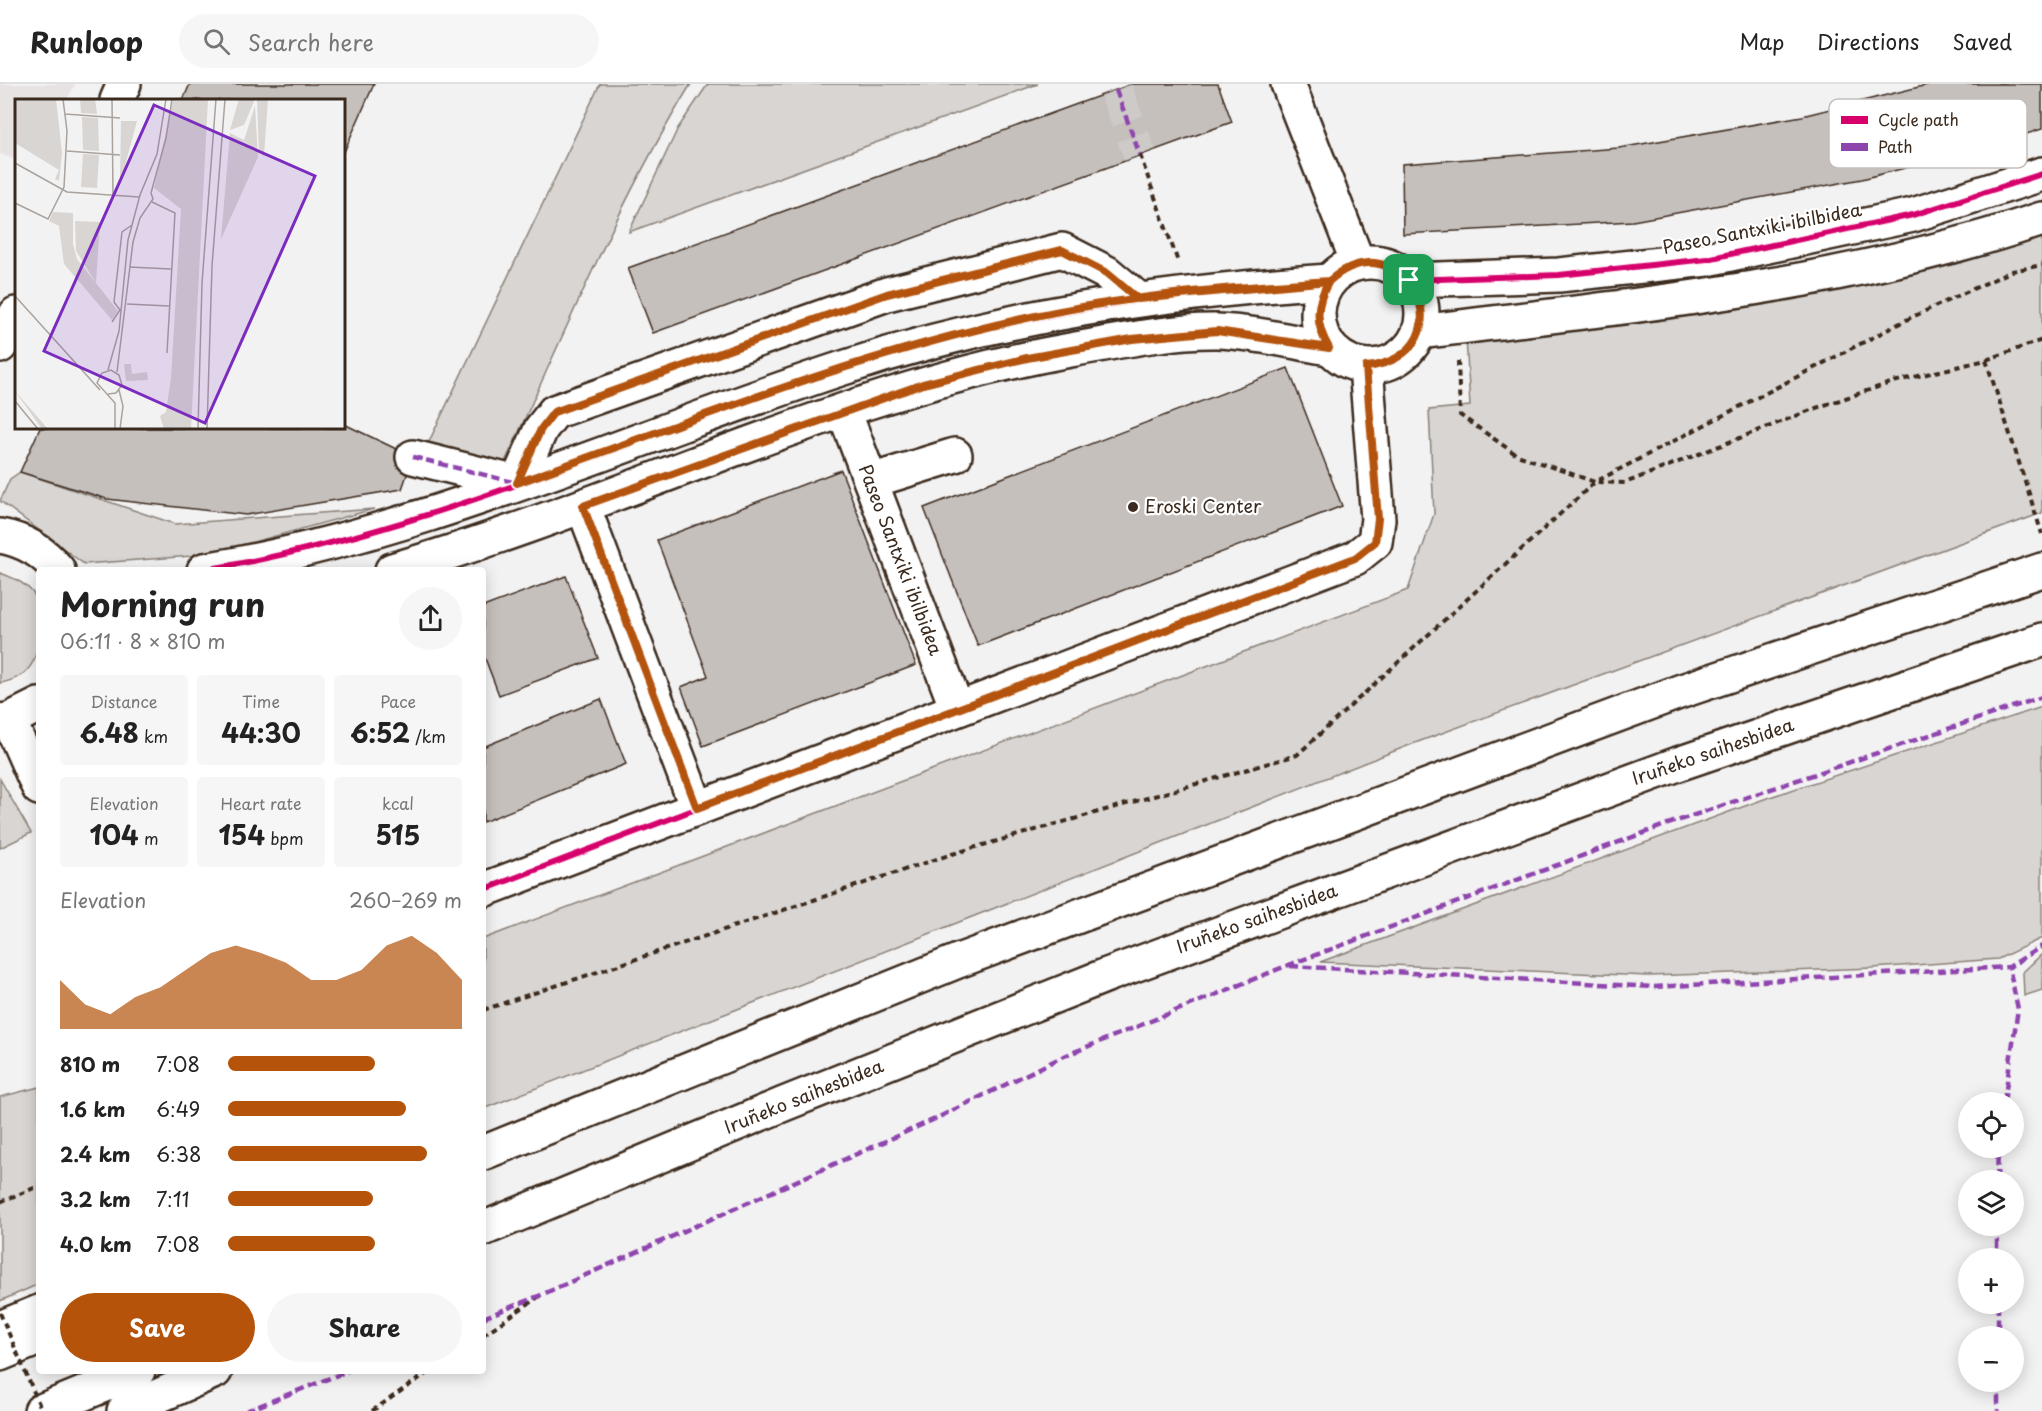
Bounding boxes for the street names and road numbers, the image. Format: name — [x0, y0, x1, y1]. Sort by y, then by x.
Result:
street label: Paseo Santxiki ibilbidea — [1660, 195, 1864, 260]
street label: Paseo Santxiki ibilbidea — [853, 460, 950, 659]
street label: Iruñeko saihesbidea — [1628, 710, 1797, 791]
street label: Iruñeko saihesbidea — [1172, 876, 1341, 959]
street label: Iruñeko saihesbidea — [720, 1051, 887, 1140]

